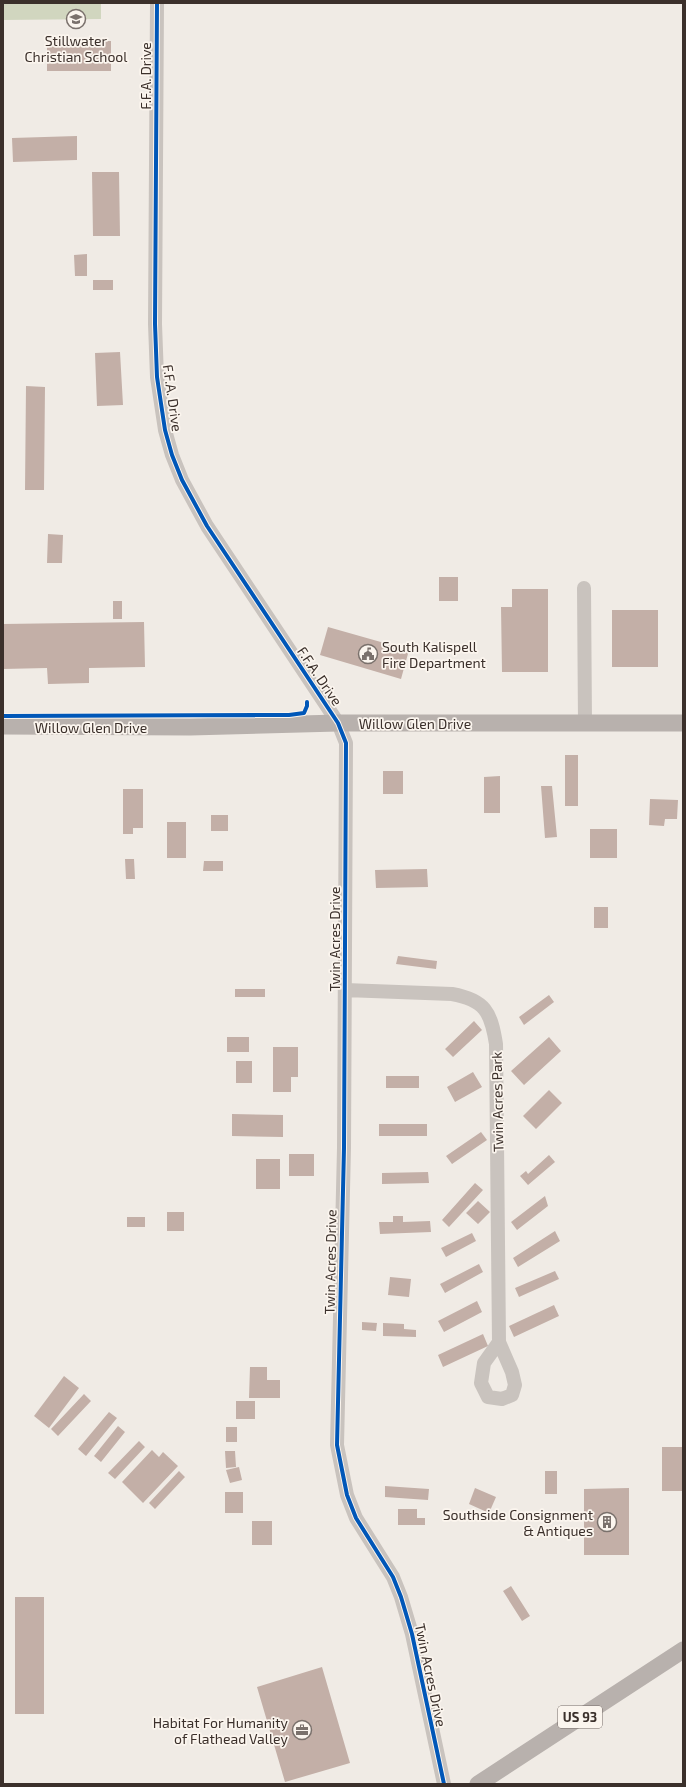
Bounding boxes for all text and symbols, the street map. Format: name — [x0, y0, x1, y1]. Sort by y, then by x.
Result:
school or university icon: Stillwater Christian School — [65, 8, 87, 30]
place label: Stillwater Christian School — [25, 32, 128, 65]
street label: F.F.A. Drive — [137, 42, 154, 110]
street label: F.F.A. Drive — [160, 363, 186, 433]
place label: South Kalispell Fire Department — [382, 638, 486, 671]
street label: F.F.A. Drive — [294, 643, 346, 709]
public building icon: South Kalispell Fire Department — [357, 643, 379, 665]
street label: Willow Glen Drive — [359, 715, 471, 732]
street label: Willow Glen Drive — [35, 719, 147, 736]
street label: Twin Acres Drive — [326, 886, 343, 992]
street label: Twin Acres Park — [488, 1052, 506, 1152]
street label: Twin Acres Drive — [321, 1209, 339, 1315]
place label: Southside Consignment & Antiques — [443, 1506, 593, 1539]
building icon: Southside Consignment & Antiques — [596, 1511, 618, 1533]
street label: Twin Acres Drive — [412, 1622, 450, 1728]
road number: US 93 — [558, 1706, 602, 1728]
place label: Habitat For Humanity of Flathead Valley — [153, 1714, 289, 1747]
office icon: Habitat For Humanity of Flathead Valley — [291, 1719, 313, 1741]

